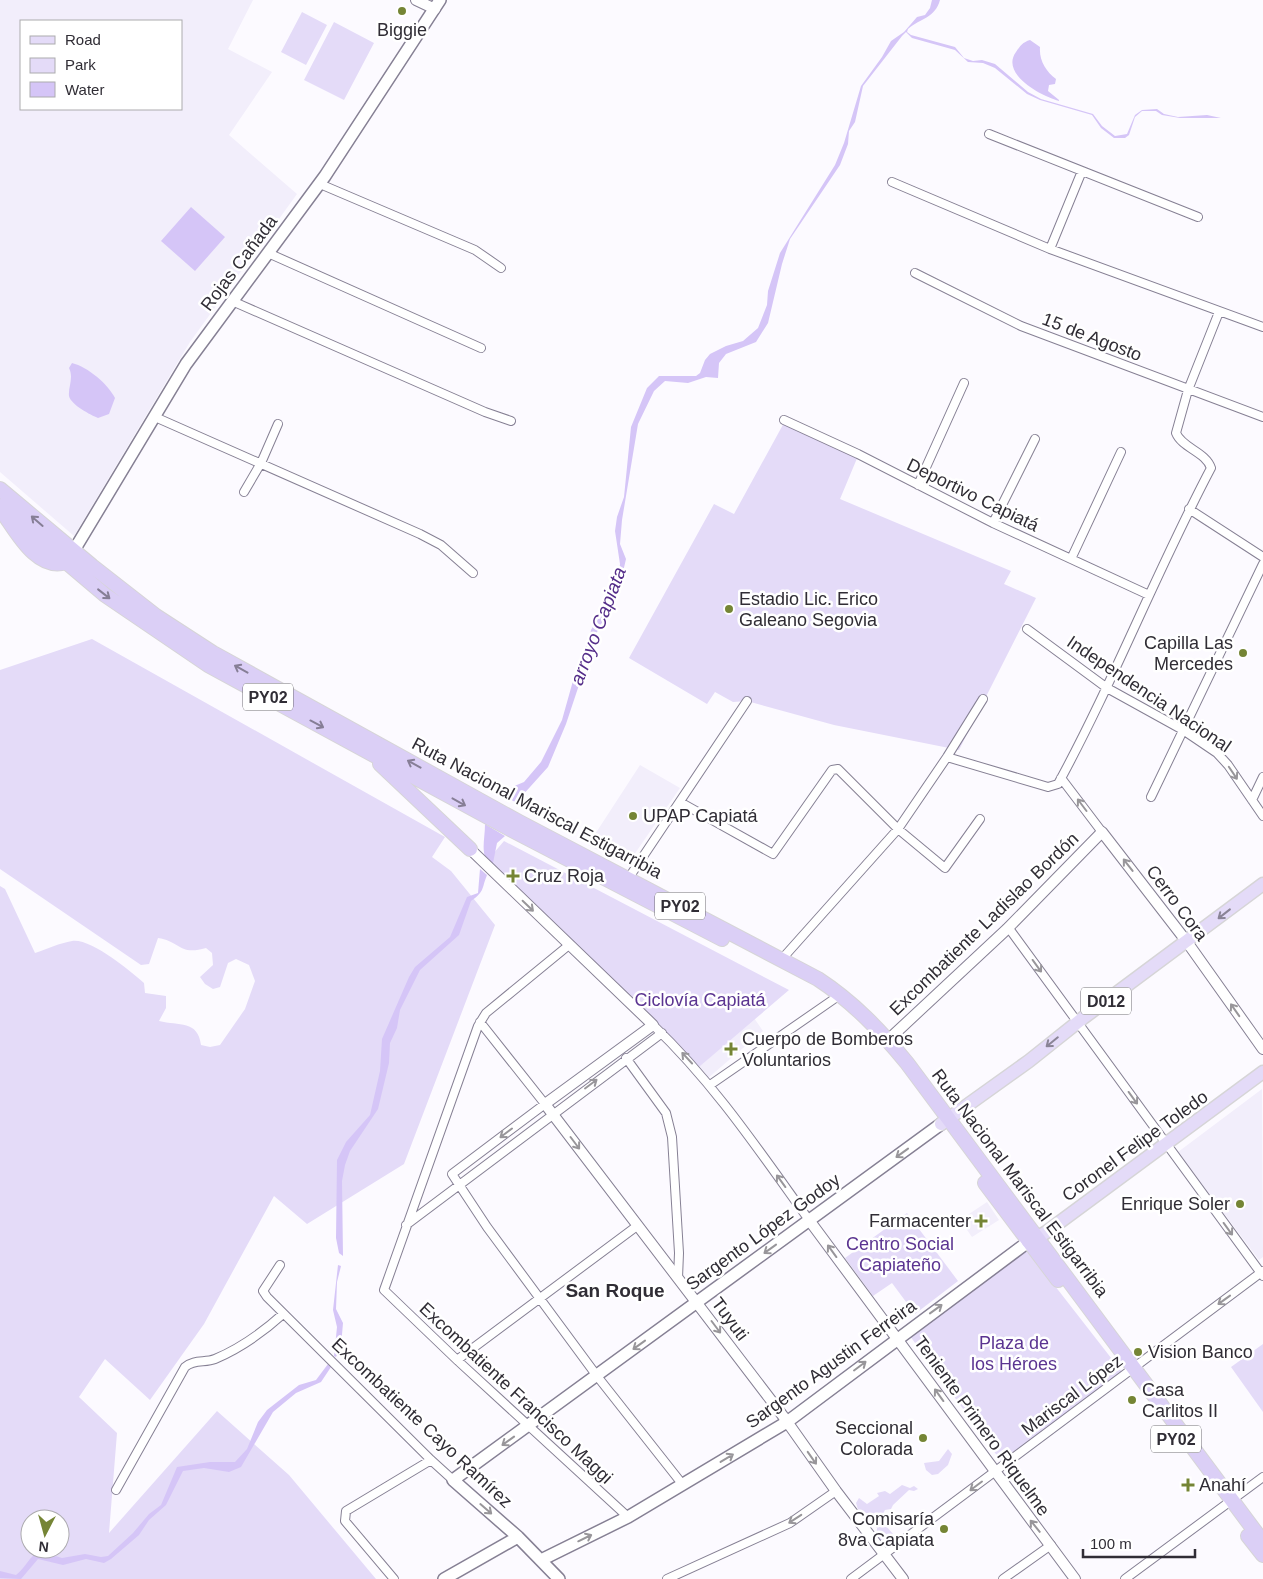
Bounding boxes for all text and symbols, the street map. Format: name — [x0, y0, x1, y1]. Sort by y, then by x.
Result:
marker: Biggie — [396, 5, 408, 17]
legend — [20, 20, 182, 110]
place label: Biggie — [377, 20, 427, 40]
text: Road — [65, 31, 101, 48]
text: Park — [65, 56, 96, 73]
text: Water — [65, 81, 104, 98]
street label: Rojas Cañada — [197, 211, 282, 315]
street label: 15 de Agosto — [1039, 309, 1145, 365]
street label: Deportivo Capiatá — [904, 454, 1043, 536]
one-way arrow — [31, 515, 44, 526]
water label: arroyo Capiata — [566, 564, 630, 688]
one-way arrow — [97, 588, 110, 599]
place label: Estadio Lic. Erico Galeano Segovia — [739, 589, 878, 630]
marker: Estadio Lic. Erico Galeano Segovia — [723, 603, 735, 615]
street label: Independencia Nacional — [1063, 632, 1235, 756]
place label: Capilla Las Mercedes — [1144, 633, 1233, 674]
marker: Capilla Las Mercedes — [1237, 647, 1249, 659]
one-way arrow — [234, 664, 249, 674]
road number: PY02 — [243, 684, 293, 710]
one-way arrow — [309, 719, 323, 729]
street label: Ruta Nacional Mariscal Estigarribia — [409, 733, 666, 883]
one-way arrow — [407, 759, 422, 769]
one-way arrow — [1228, 765, 1238, 779]
one-way arrow — [452, 797, 466, 807]
one-way arrow — [1077, 798, 1087, 812]
place label: UPAP Capiatá — [643, 806, 758, 826]
marker: UPAP Capiatá — [627, 810, 639, 822]
street label: Excombatiente Ladislao Bordón — [886, 829, 1082, 1019]
one-way arrow — [1122, 859, 1133, 872]
street label: Cerro Cora — [1142, 861, 1212, 945]
place label: Cruz Roja — [524, 866, 605, 886]
marker: Cruz Roja — [506, 869, 520, 883]
road number: PY02 — [655, 892, 705, 919]
one-way arrow — [521, 899, 533, 911]
one-way arrow — [1218, 908, 1231, 919]
one-way arrow — [1032, 959, 1042, 973]
road number: D012 — [1081, 988, 1131, 1014]
park label: Ciclovía Capiatá — [634, 990, 767, 1010]
one-way arrow — [1230, 1003, 1240, 1017]
place label: Cuerpo de Bomberos Voluntarios — [742, 1029, 913, 1070]
one-way arrow — [1046, 1037, 1059, 1048]
marker: Cuerpo de Bomberos Voluntarios — [724, 1042, 738, 1056]
one-way arrow — [681, 1051, 693, 1064]
street label: Ruta Nacional Mariscal Estigarribia — [928, 1065, 1113, 1302]
one-way arrow — [585, 1079, 598, 1090]
street label: Coronel Felipe Toledo — [1058, 1087, 1212, 1205]
one-way arrow — [1127, 1091, 1138, 1104]
one-way arrow — [500, 1127, 513, 1138]
one-way arrow — [569, 1136, 580, 1149]
one-way arrow — [895, 1148, 909, 1158]
street label: Sargento López Godoy — [682, 1169, 844, 1295]
one-way arrow — [775, 1175, 786, 1188]
place label: Enrique Soler — [1121, 1194, 1230, 1214]
marker: Enrique Soler — [1234, 1198, 1246, 1210]
place label: Farmacenter — [869, 1211, 971, 1231]
marker: Farmacenter — [975, 1215, 987, 1227]
one-way arrow — [1223, 1222, 1234, 1235]
park label: Centro Social Capiateño — [846, 1234, 954, 1275]
one-way arrow — [763, 1244, 777, 1254]
one-way arrow — [826, 1245, 837, 1258]
district label: San Roque — [565, 1280, 665, 1301]
street label: Tuyuti — [707, 1294, 753, 1344]
street label: Sargento Agustin Ferreira — [742, 1295, 921, 1432]
one-way arrow — [1217, 1295, 1231, 1305]
street label: Excombatiente Francisco Maggi — [416, 1298, 616, 1488]
one-way arrow — [929, 1304, 943, 1314]
one-way arrow — [711, 1320, 721, 1334]
street label: Teniente Primero Riquelme — [910, 1332, 1054, 1520]
park label: Plaza de los Héroes — [971, 1333, 1057, 1374]
street label: Excombatiente Cayo Ramírez — [328, 1334, 516, 1512]
one-way arrow — [632, 1340, 646, 1350]
place label: Vision Banco — [1148, 1342, 1253, 1362]
marker: Vision Banco — [1132, 1346, 1144, 1358]
street label: Mariscal López — [1018, 1351, 1126, 1439]
one-way arrow — [853, 1361, 866, 1372]
place label: Casa Carlitos II — [1142, 1380, 1218, 1421]
one-way arrow — [933, 1389, 944, 1402]
marker: Casa Carlitos II — [1126, 1394, 1138, 1406]
place label: Seccional Colorada — [835, 1418, 914, 1459]
road number: PY02 — [1151, 1426, 1201, 1452]
marker: Seccional Colorada — [917, 1432, 929, 1444]
one-way arrow — [501, 1436, 515, 1446]
one-way arrow — [807, 1451, 817, 1465]
one-way arrow — [719, 1453, 733, 1463]
place label: Anahí — [1199, 1475, 1246, 1495]
marker: Anahí — [1181, 1478, 1195, 1492]
one-way arrow — [969, 1481, 983, 1491]
one-way arrow — [479, 1503, 492, 1514]
north arrow — [20, 1509, 70, 1559]
place label: Comisaría 8va Capiata — [838, 1509, 935, 1550]
one-way arrow — [789, 1514, 803, 1524]
one-way arrow — [1030, 1520, 1041, 1533]
marker: Comisaría 8va Capiata — [938, 1523, 950, 1535]
scale bar — [1083, 1526, 1196, 1558]
one-way arrow — [577, 1533, 592, 1542]
text: 100 m — [1090, 1535, 1132, 1552]
text: N — [38, 1538, 50, 1555]

